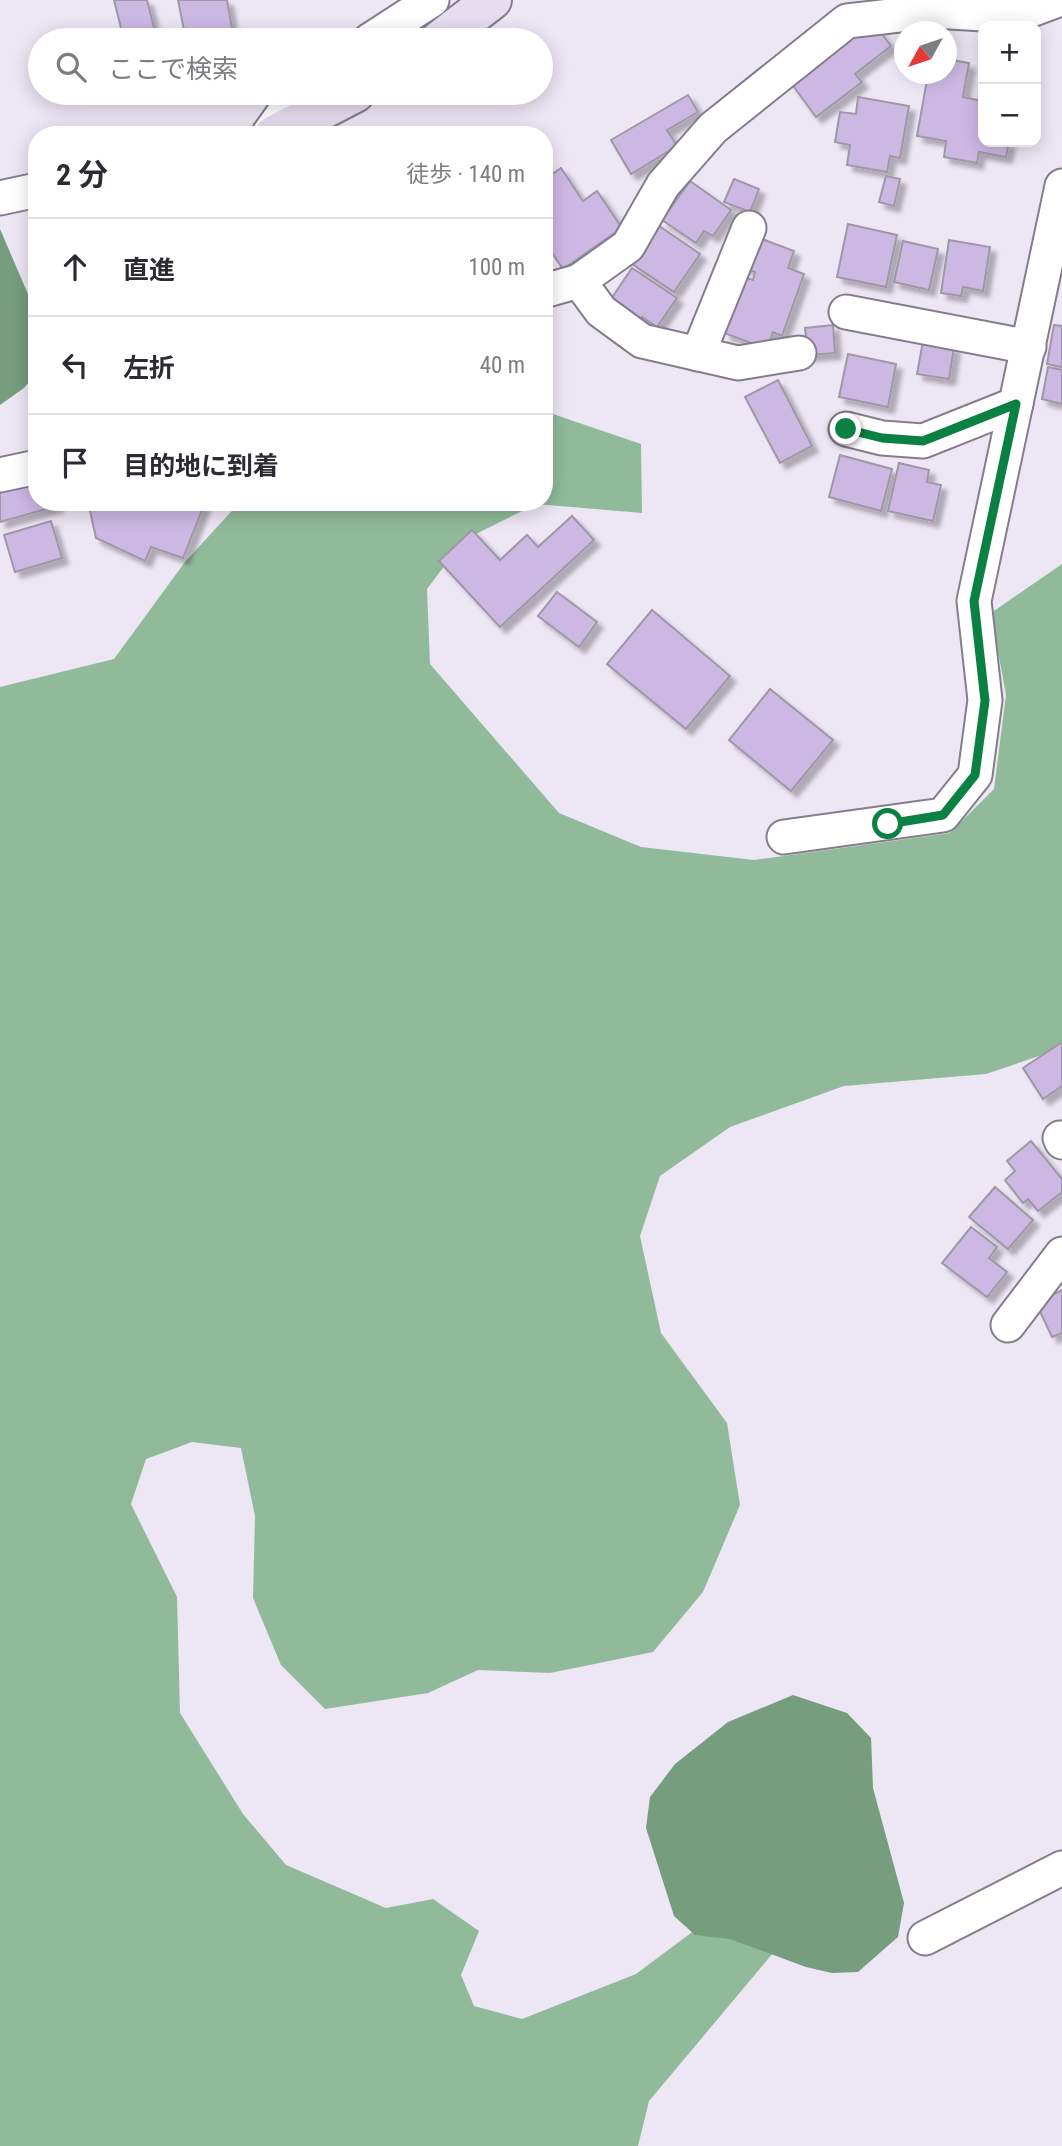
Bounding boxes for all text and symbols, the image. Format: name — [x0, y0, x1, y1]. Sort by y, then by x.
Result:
north arrow — [894, 21, 957, 84]
map controls — [978, 21, 1041, 147]
button: + — [978, 21, 1041, 84]
search box — [28, 28, 553, 105]
icon: search — [52, 48, 90, 86]
text: ここで検索 — [108, 54, 238, 84]
button: − — [978, 84, 1041, 147]
text: 2 分 — [56, 157, 108, 192]
text: 徒歩 · 140 m — [406, 161, 525, 188]
icon: ahead — [56, 248, 94, 286]
text: 100 m — [468, 254, 525, 281]
text: 直進 — [123, 255, 175, 285]
icon: left — [56, 346, 94, 384]
text: 40 m — [480, 352, 525, 379]
text: 左折 — [123, 353, 175, 383]
route end — [830, 413, 861, 444]
icon: arrive — [56, 444, 94, 482]
text: 目的地に到着 — [123, 451, 279, 481]
route start — [872, 808, 903, 839]

